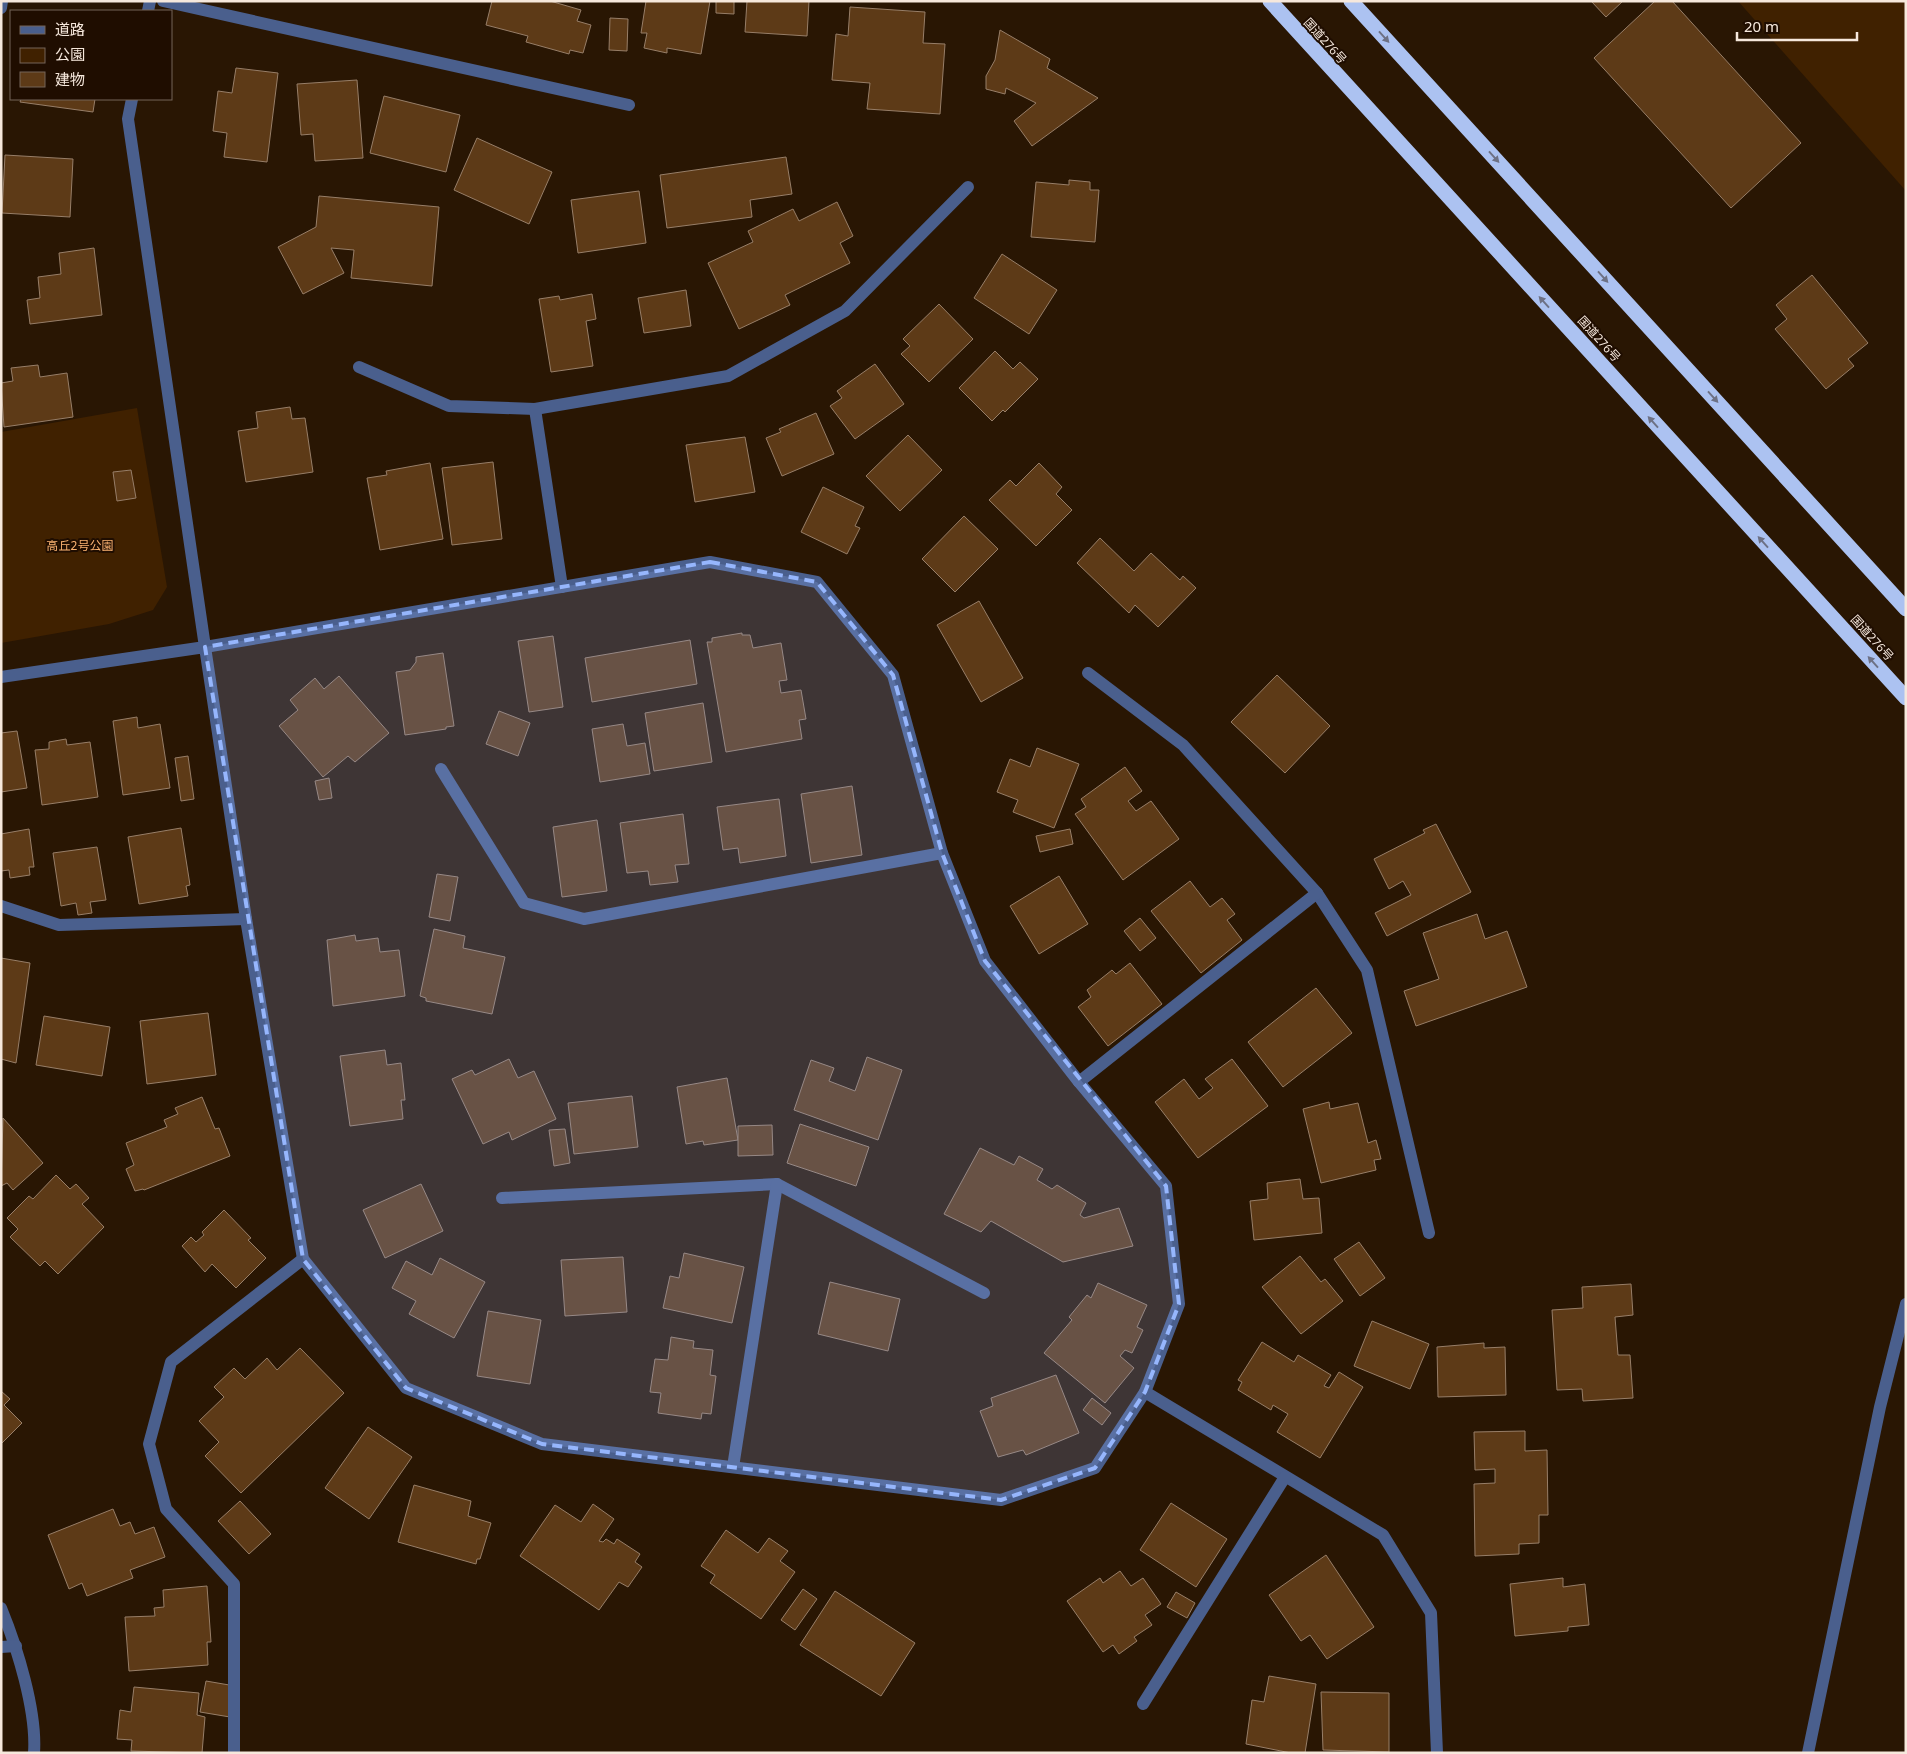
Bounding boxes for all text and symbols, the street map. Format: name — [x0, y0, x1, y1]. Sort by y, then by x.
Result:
legend — [10, 10, 172, 100]
scale bar — [1737, 10, 1857, 42]
street label: 国道276号 — [1300, 14, 1351, 67]
text: 20 m — [1744, 16, 1779, 36]
text: 道路 — [55, 19, 85, 39]
one-way arrow — [1378, 31, 1390, 43]
text: 公園 — [55, 44, 85, 64]
text: 建物 — [55, 69, 85, 89]
one-way arrow — [1488, 151, 1500, 163]
one-way arrow — [1597, 271, 1609, 283]
one-way arrow — [1538, 296, 1550, 308]
street label: 国道276号 — [1574, 312, 1625, 365]
one-way arrow — [1707, 391, 1719, 403]
one-way arrow — [1648, 415, 1659, 428]
one-way arrow — [1757, 536, 1769, 548]
park label: 高丘2号公園 — [47, 537, 113, 554]
street label: 国道276号 — [1847, 611, 1898, 664]
one-way arrow — [1867, 656, 1879, 668]

